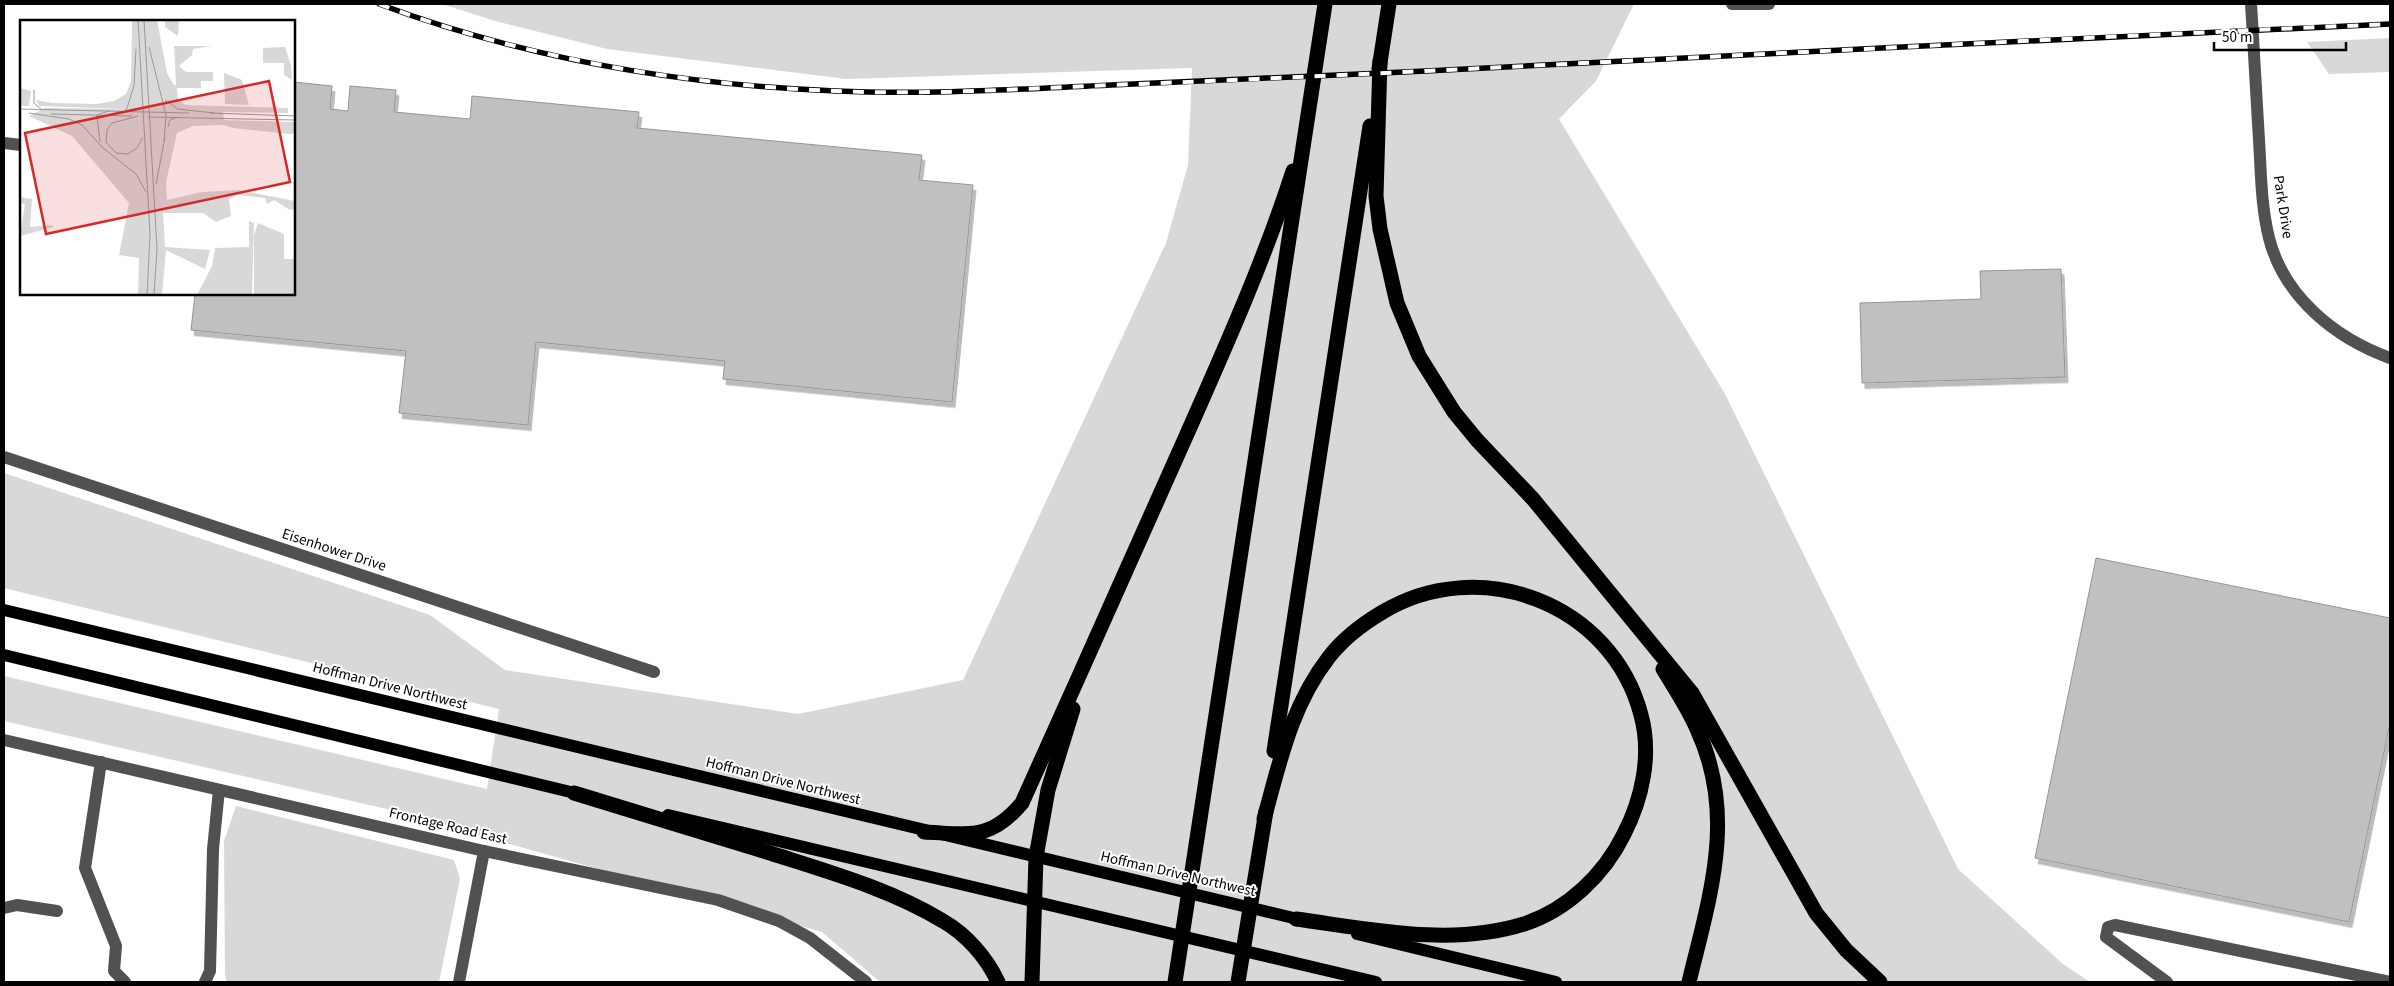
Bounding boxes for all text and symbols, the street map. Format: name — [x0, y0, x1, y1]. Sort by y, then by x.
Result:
inset map — [20, 20, 295, 295]
scale bar — [2214, 20, 2346, 52]
text: 50 m — [2222, 27, 2252, 48]
street label: Park Drive — [2268, 174, 2298, 240]
street label: Eisenhower Drive — [279, 523, 389, 577]
street label: Hoffman Drive Northwest — [310, 657, 470, 715]
street label: Hoffman Drive Northwest — [703, 752, 863, 810]
street label: Frontage Road East — [387, 802, 509, 850]
street label: Hoffman Drive Northwest — [1098, 846, 1258, 902]

